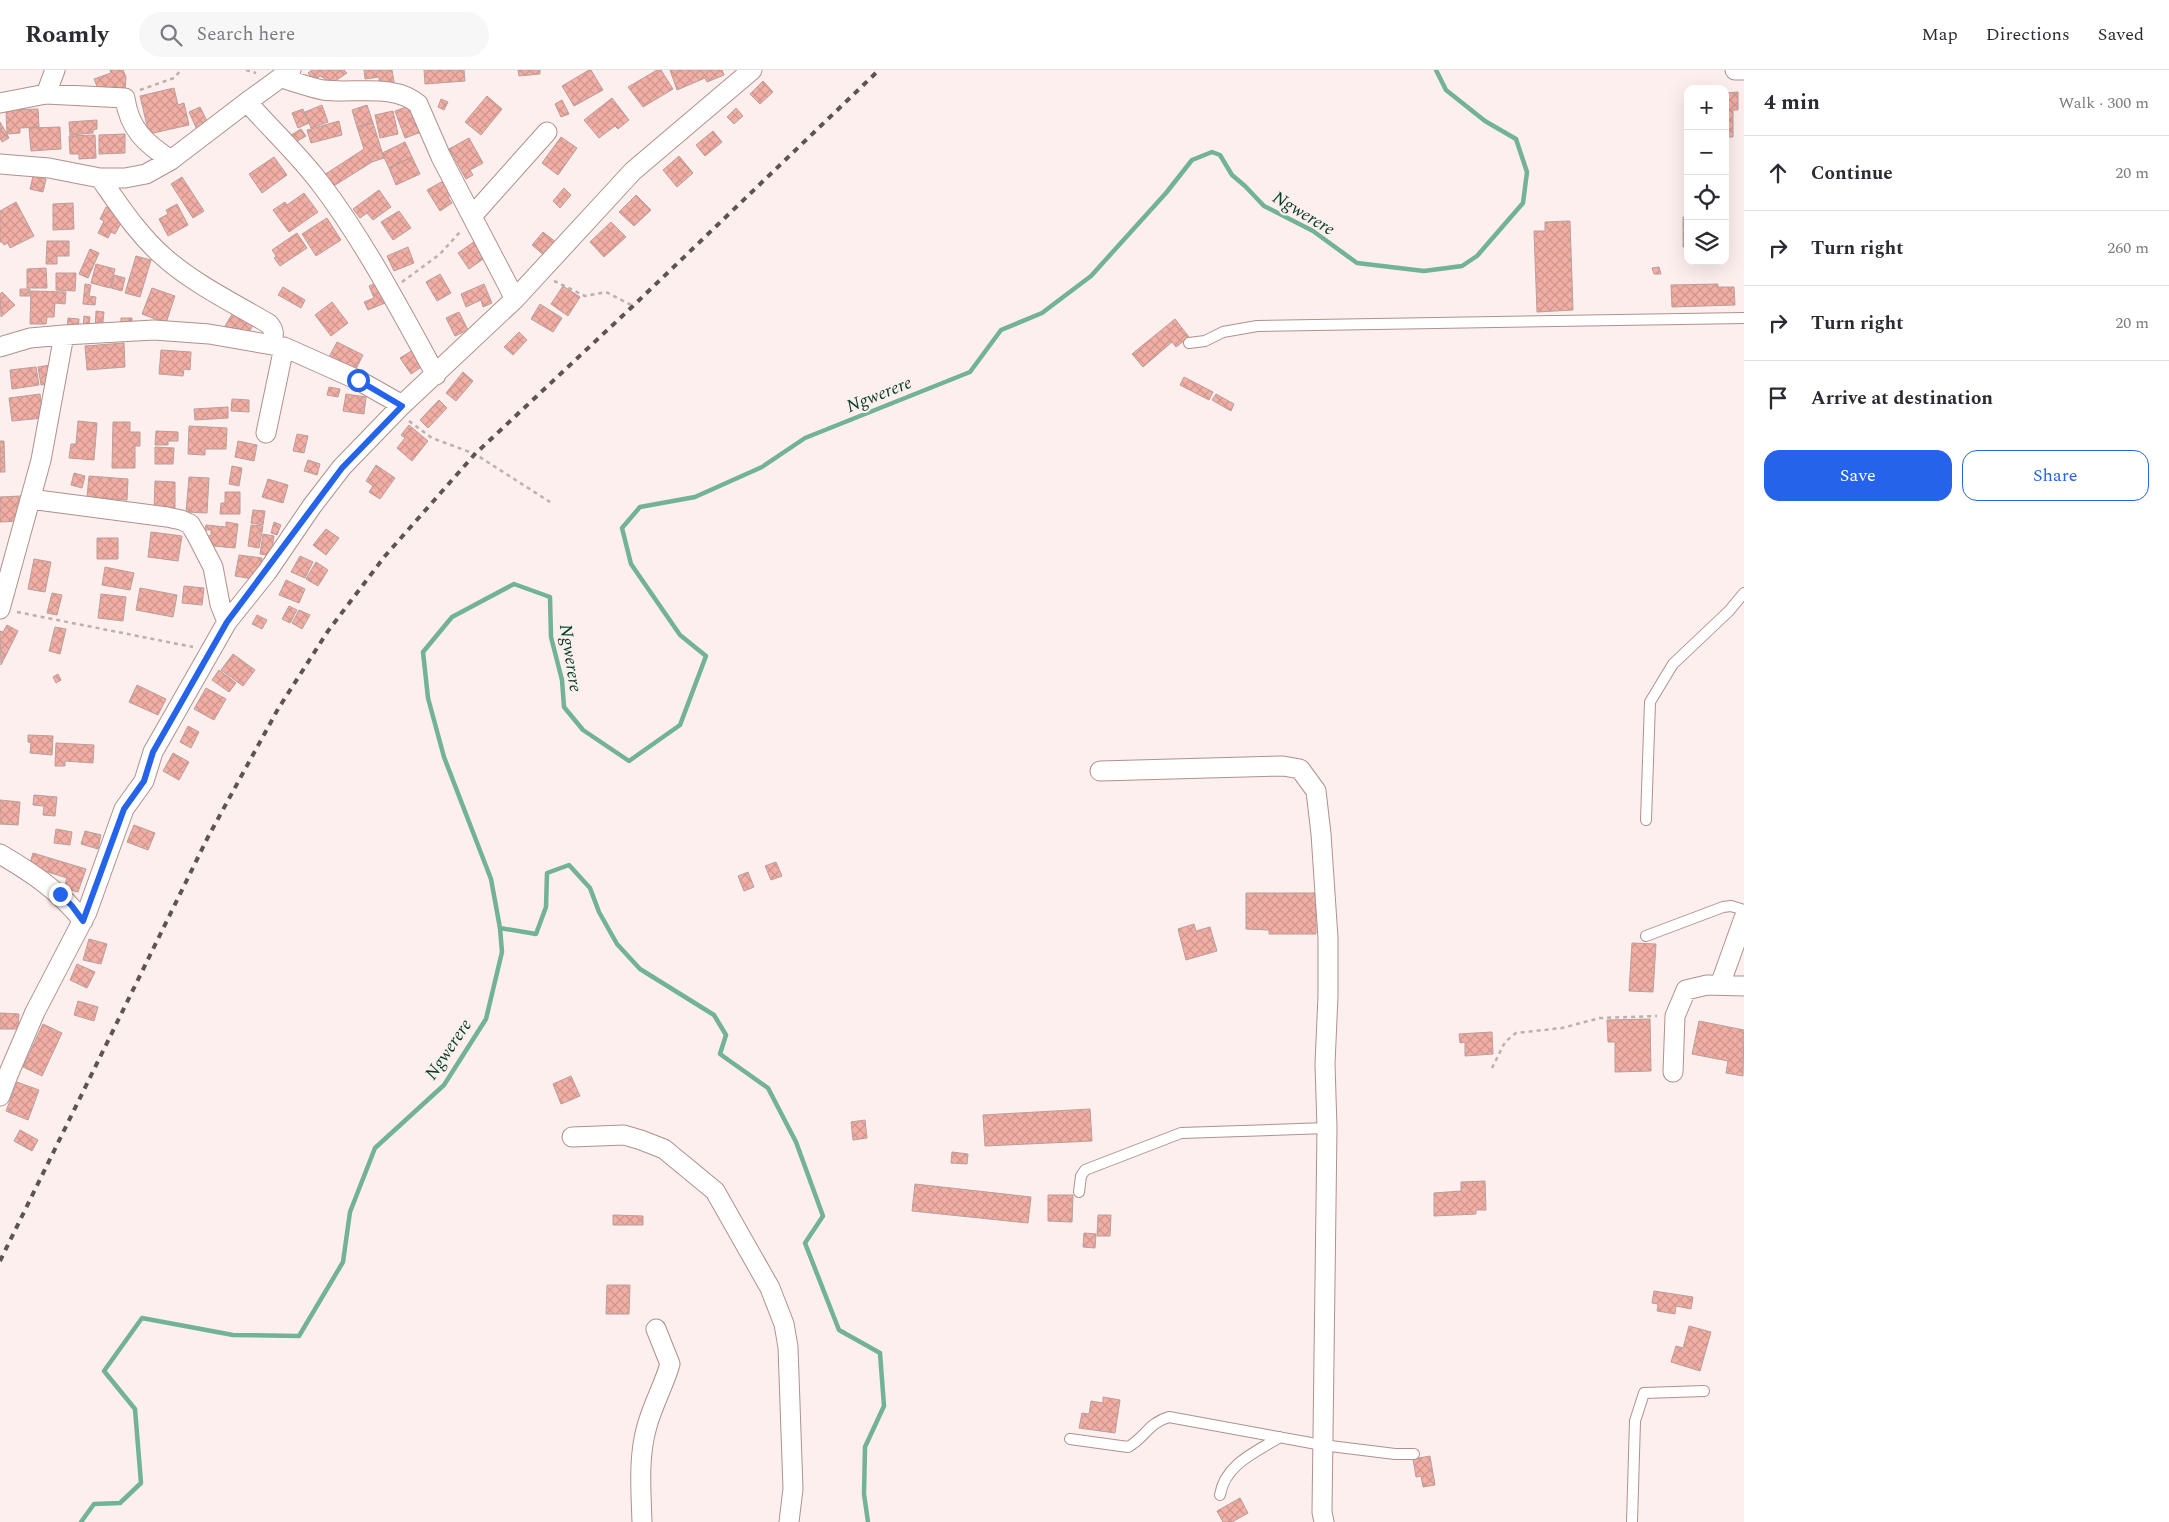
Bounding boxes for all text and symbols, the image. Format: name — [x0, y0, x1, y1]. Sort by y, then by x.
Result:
search box — [139, 12, 489, 57]
text: Roamly — [25, 17, 109, 53]
text: Search here — [197, 20, 295, 49]
icon: search — [157, 21, 185, 49]
text: Map — [1922, 21, 1958, 48]
text: Directions — [1986, 21, 2070, 48]
text: Saved — [2098, 21, 2144, 48]
map controls — [1684, 85, 1729, 265]
button: + — [1684, 85, 1729, 130]
text: 4 min — [1764, 87, 1820, 119]
text: Walk · 300 m — [2058, 91, 2149, 115]
button: − — [1684, 130, 1729, 175]
icon: ahead — [1764, 159, 1792, 187]
text: Continue — [1811, 159, 1893, 188]
text: 20 m — [2115, 161, 2149, 185]
button: locate — [1684, 175, 1729, 220]
water label: Ngwerere — [1267, 184, 1340, 243]
button: layers — [1684, 220, 1729, 265]
icon: right — [1764, 234, 1792, 262]
text: Turn right — [1811, 234, 1904, 263]
text: 260 m — [2107, 236, 2149, 260]
icon: right — [1764, 309, 1792, 337]
text: Turn right — [1811, 309, 1904, 338]
text: 20 m — [2115, 311, 2149, 335]
route start — [347, 369, 370, 392]
water label: Ngwerere — [842, 369, 916, 420]
icon: arrive — [1764, 384, 1792, 412]
text: Arrive at destination — [1811, 384, 1993, 413]
button: Save — [1764, 450, 1952, 501]
button: Share — [1962, 450, 2149, 501]
water label: Ngwerere — [552, 622, 589, 694]
route end — [49, 883, 72, 906]
water label: Ngwerere — [418, 1013, 479, 1085]

